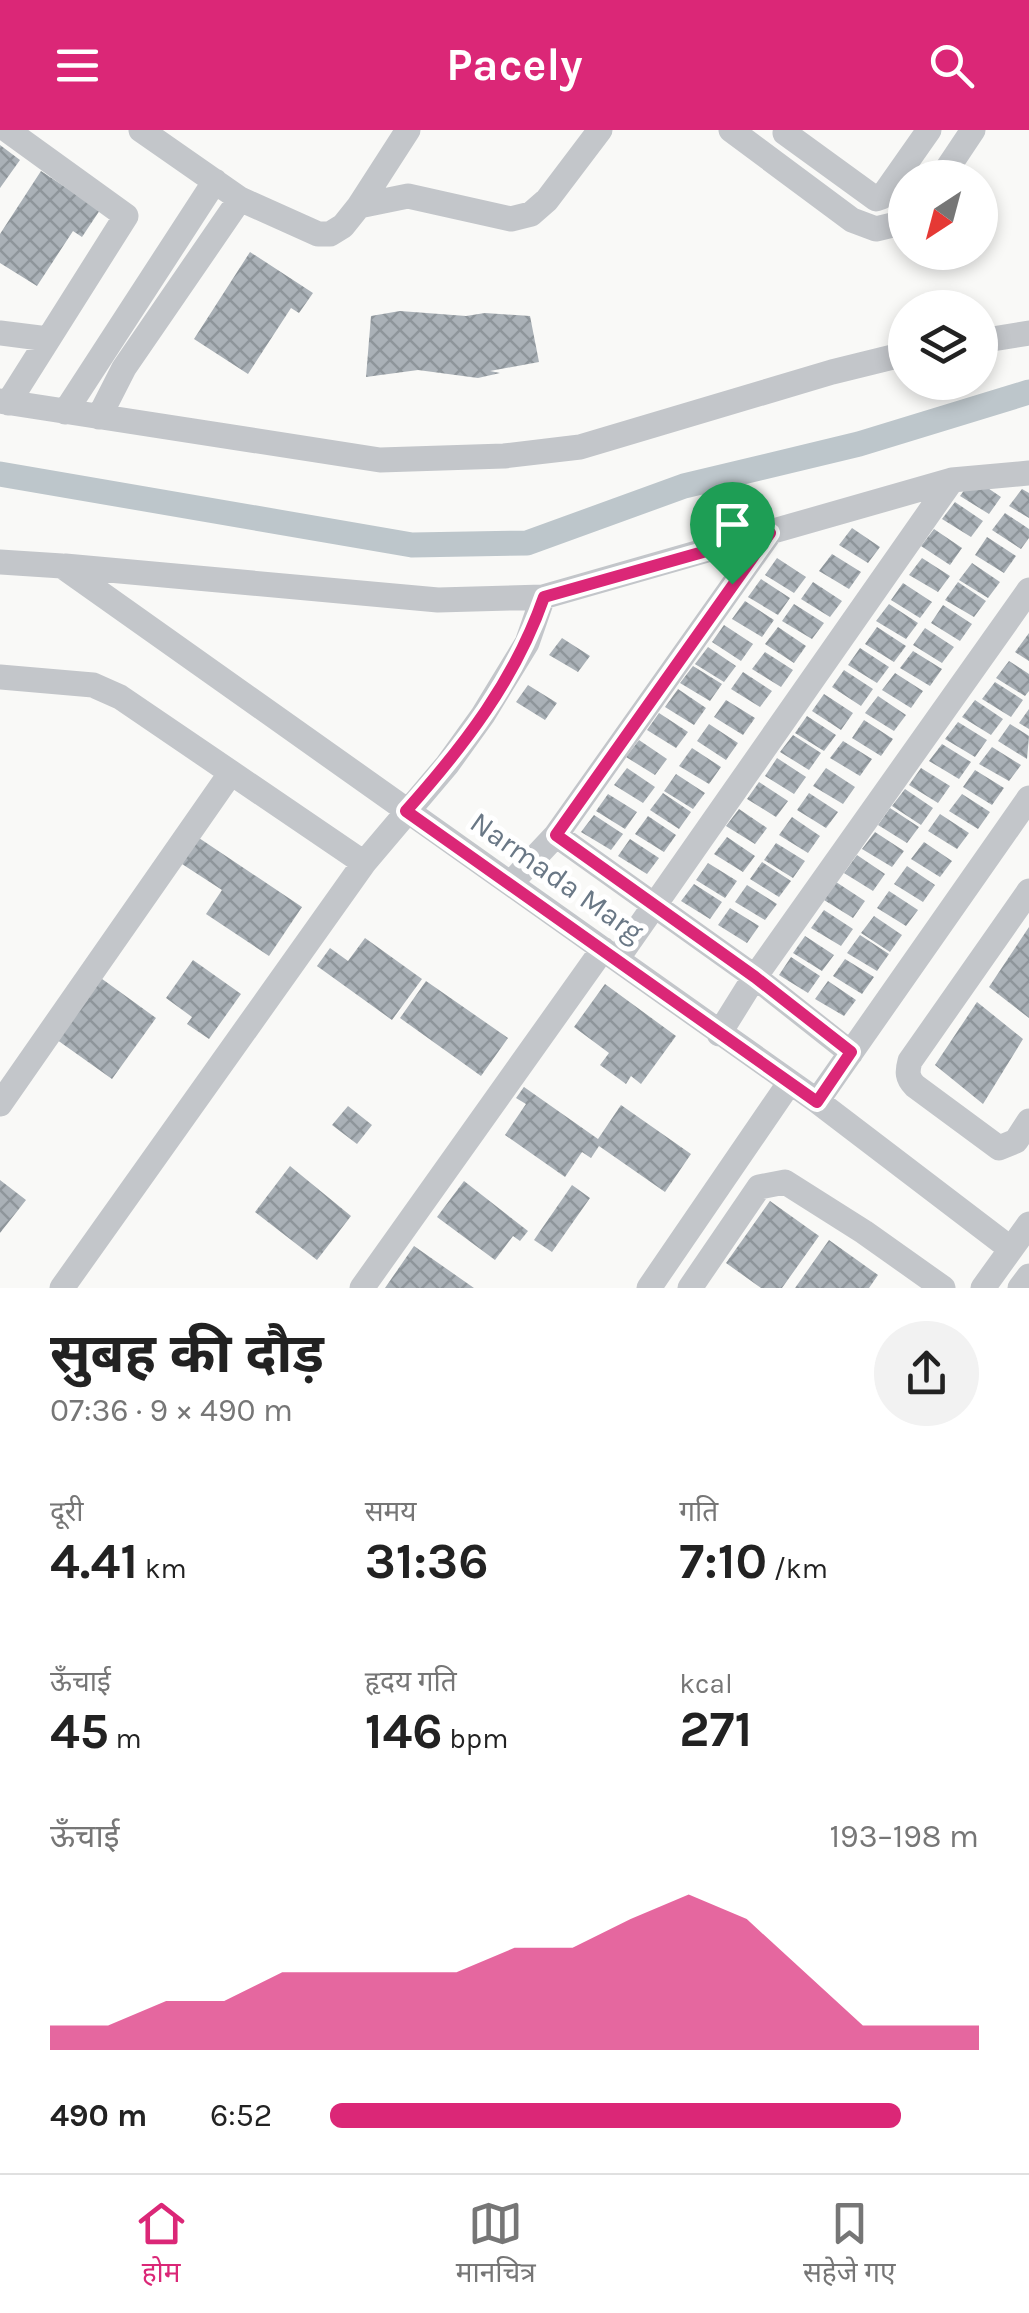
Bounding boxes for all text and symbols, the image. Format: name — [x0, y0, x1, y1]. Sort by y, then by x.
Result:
icon: menu — [50, 38, 105, 93]
icon: search — [924, 38, 979, 93]
text: Pacely — [446, 39, 583, 91]
north arrow — [888, 160, 998, 270]
map controls — [888, 160, 998, 400]
button: layers — [888, 290, 998, 400]
pin — [690, 482, 775, 585]
icon: arrive — [705, 497, 760, 552]
street label: Narmada Marg — [463, 804, 651, 950]
button: share — [874, 1321, 979, 1426]
text: सुबह की दौड़ — [50, 1322, 324, 1386]
text: 07:36 · 9 × 490 m — [50, 1392, 293, 1429]
text: दूरी — [50, 1495, 84, 1528]
text: समय — [365, 1495, 417, 1528]
text: गति — [679, 1495, 718, 1528]
text: 4.41 — [50, 1532, 138, 1591]
text: 31:36 — [365, 1532, 489, 1591]
text: 7:10 — [679, 1532, 767, 1591]
text: km — [138, 1552, 187, 1585]
text: /km — [767, 1552, 828, 1585]
text: ऊँचाई — [50, 1665, 111, 1698]
text: हृदय गति — [365, 1665, 457, 1698]
text: kcal — [679, 1667, 733, 1700]
text: 271 — [679, 1700, 752, 1759]
text: 45 — [50, 1702, 109, 1761]
text: 146 — [365, 1702, 443, 1761]
text: m — [109, 1722, 142, 1755]
text: bpm — [443, 1722, 508, 1755]
text: ऊँचाई — [50, 1818, 119, 1855]
text: 193–198 m — [830, 1818, 979, 1855]
text: 490 m — [50, 2097, 147, 2134]
text: 6:52 — [210, 2097, 272, 2134]
tab: होम — [134, 2196, 189, 2293]
tab: मानचित्र — [456, 2196, 536, 2293]
tab: सहेजे गए — [803, 2196, 895, 2293]

